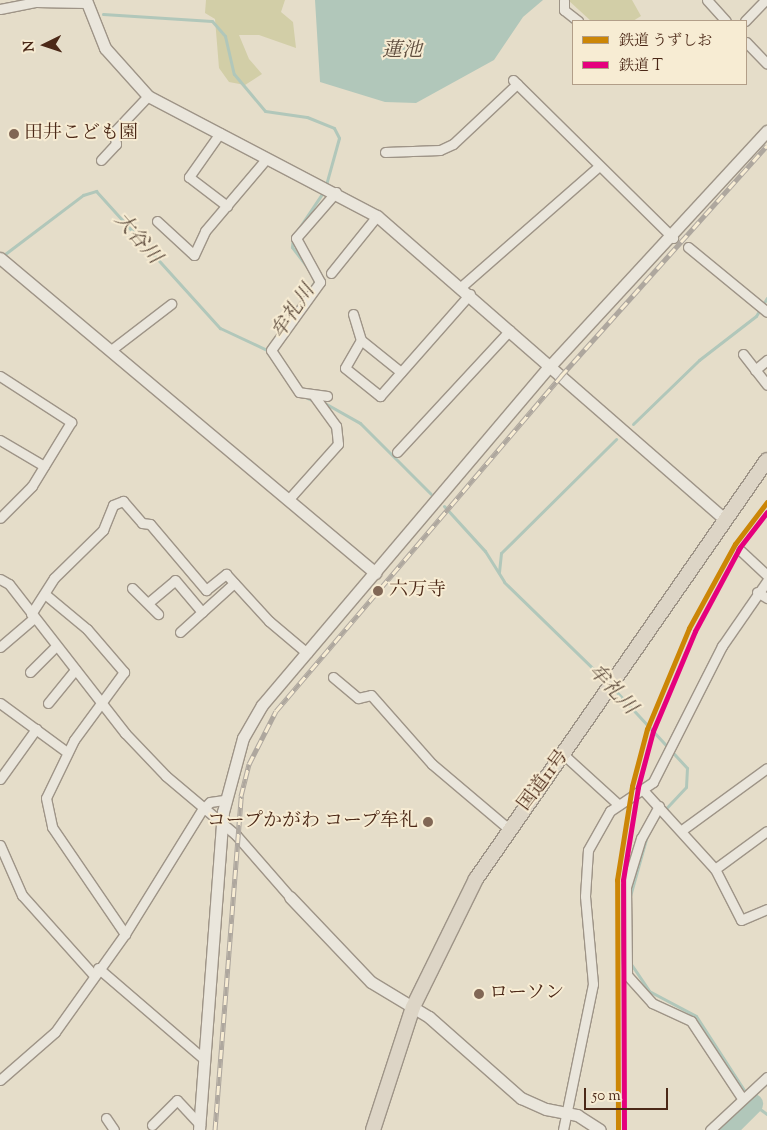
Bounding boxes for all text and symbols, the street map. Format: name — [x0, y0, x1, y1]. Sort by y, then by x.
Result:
north arrow — [20, 20, 70, 70]
legend — [572, 20, 747, 85]
text: 鉄道 うずしお — [619, 31, 712, 52]
water label: 蓮池 — [382, 39, 422, 63]
text: N — [20, 40, 40, 52]
text: 鉄道 T — [619, 56, 663, 77]
place label: 田井こども園 — [24, 123, 138, 145]
marker: 田井こども園 — [8, 128, 20, 140]
water label: 大谷川 — [108, 208, 166, 270]
water label: 牟礼川 — [267, 280, 321, 344]
place label: 六万寺 — [389, 580, 446, 602]
marker: 六万寺 — [371, 584, 385, 598]
water label: 牟礼川 — [583, 660, 641, 720]
street label: 国道11号 — [514, 746, 574, 816]
place label: コープかがわ コープ牟礼 — [205, 811, 418, 833]
marker: コープかがわ コープ牟礼 — [422, 816, 434, 828]
place label: ローソン — [489, 983, 565, 1005]
marker: ローソン — [473, 988, 485, 1000]
scale bar — [587, 1078, 671, 1110]
text: 50 m — [592, 1086, 621, 1107]

